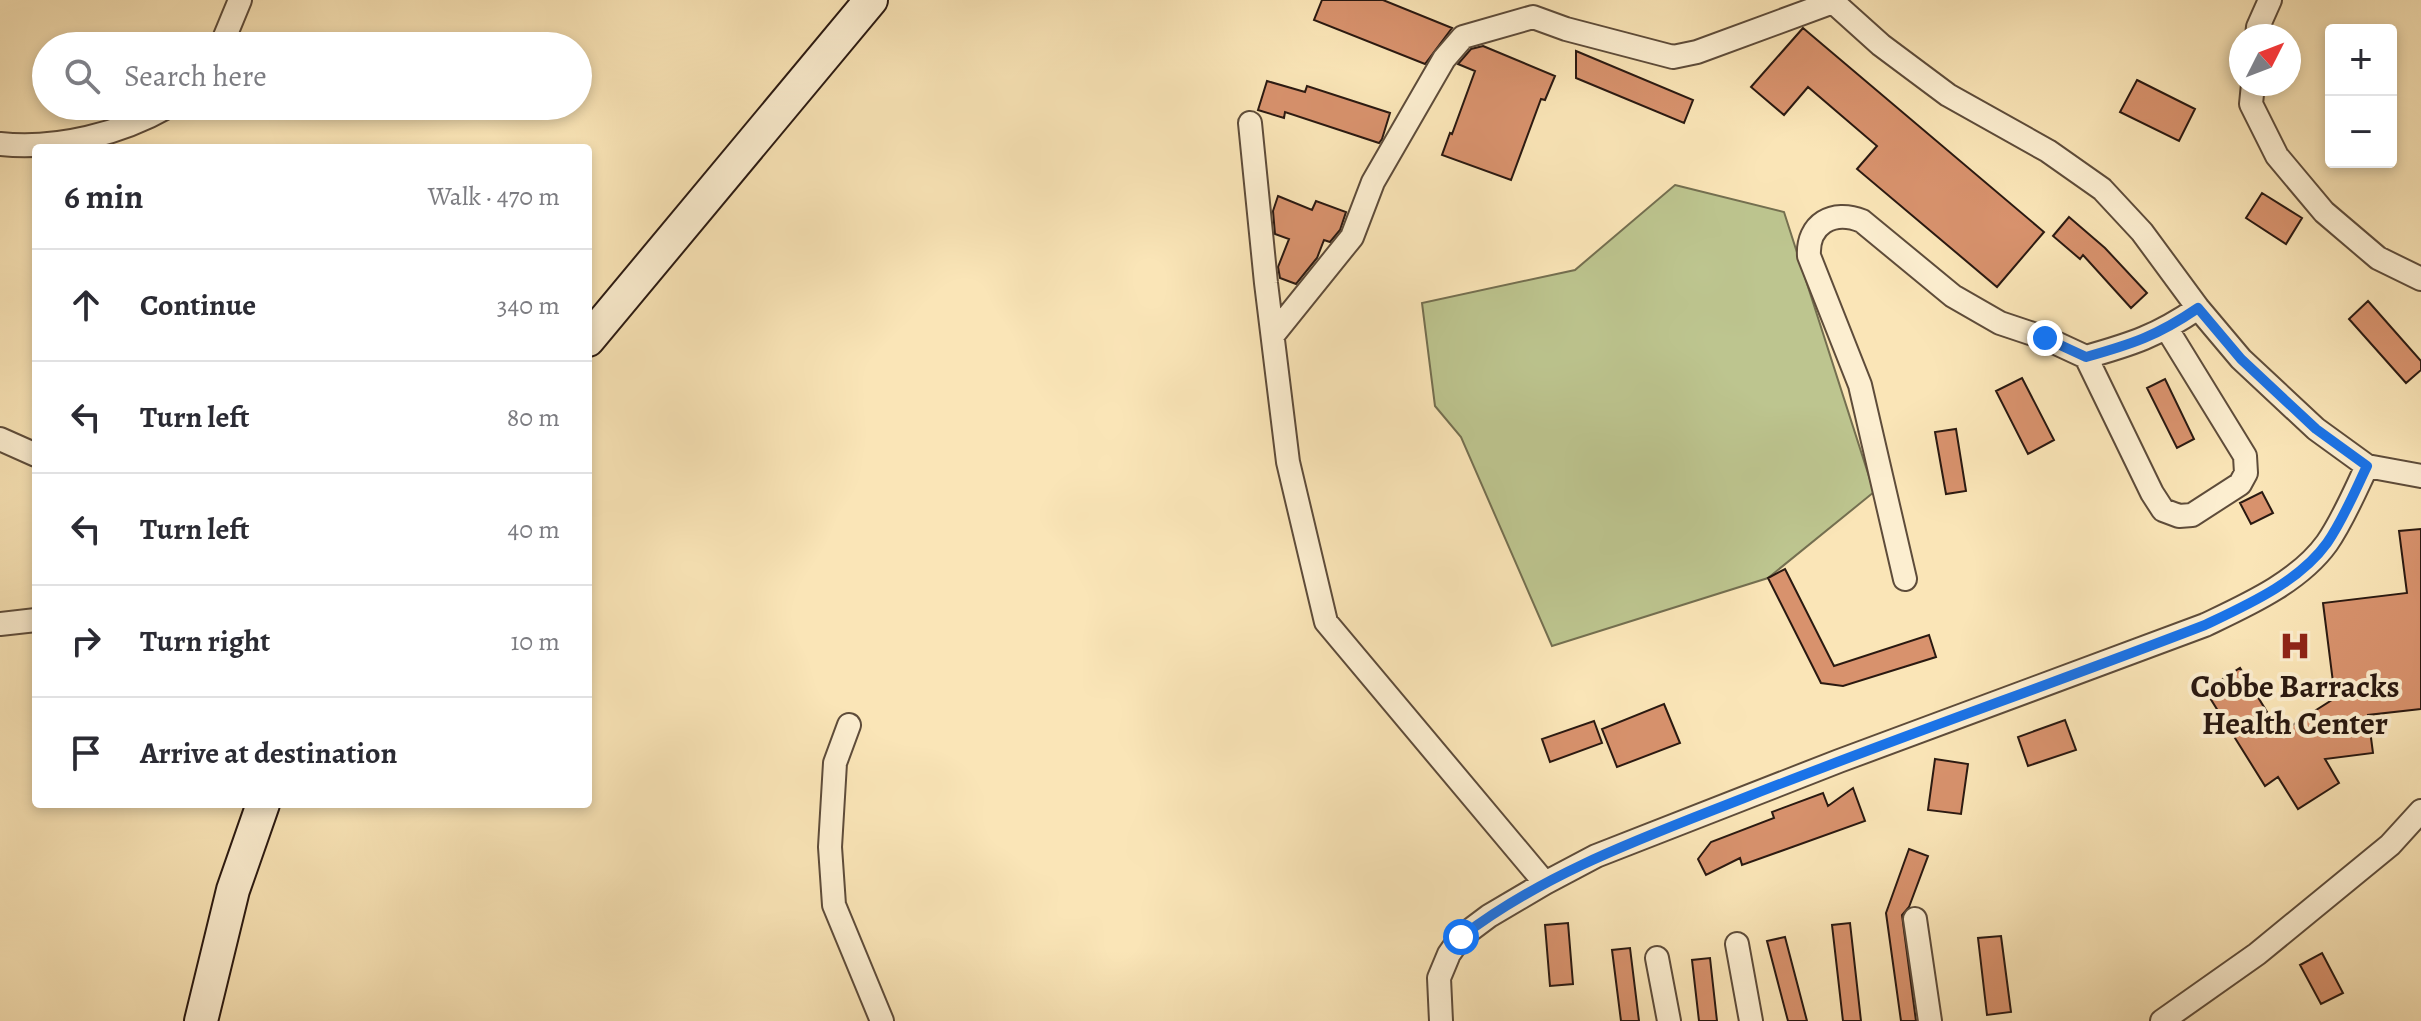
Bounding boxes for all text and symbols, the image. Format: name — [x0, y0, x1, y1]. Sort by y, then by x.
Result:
north arrow — [2229, 24, 2301, 96]
map controls — [2325, 24, 2397, 168]
button: + — [2325, 24, 2397, 96]
search box — [32, 32, 592, 120]
icon: search — [60, 54, 104, 98]
text: Search here — [124, 56, 267, 96]
button: − — [2325, 96, 2397, 168]
text: 6 min — [64, 173, 143, 220]
text: Walk · 470 m — [428, 179, 560, 214]
icon: ahead — [64, 283, 108, 327]
text: Continue — [140, 285, 256, 325]
text: 340 m — [497, 288, 560, 323]
route end — [2027, 320, 2063, 356]
icon: left — [64, 395, 108, 439]
text: Turn left — [140, 397, 249, 437]
text: 80 m — [507, 400, 560, 435]
icon: left — [64, 507, 108, 551]
text: Turn left — [140, 509, 249, 549]
text: 40 m — [508, 512, 560, 547]
icon: right — [64, 619, 108, 663]
text: Turn right — [140, 621, 270, 661]
text: 10 m — [510, 624, 560, 659]
hospital icon: Cobbe Barracks Health Center — [2278, 629, 2312, 663]
place label: Cobbe Barracks Health Center — [2190, 664, 2400, 745]
icon: arrive — [64, 731, 108, 775]
text: Arrive at destination — [140, 733, 397, 773]
route start — [1443, 919, 1479, 955]

